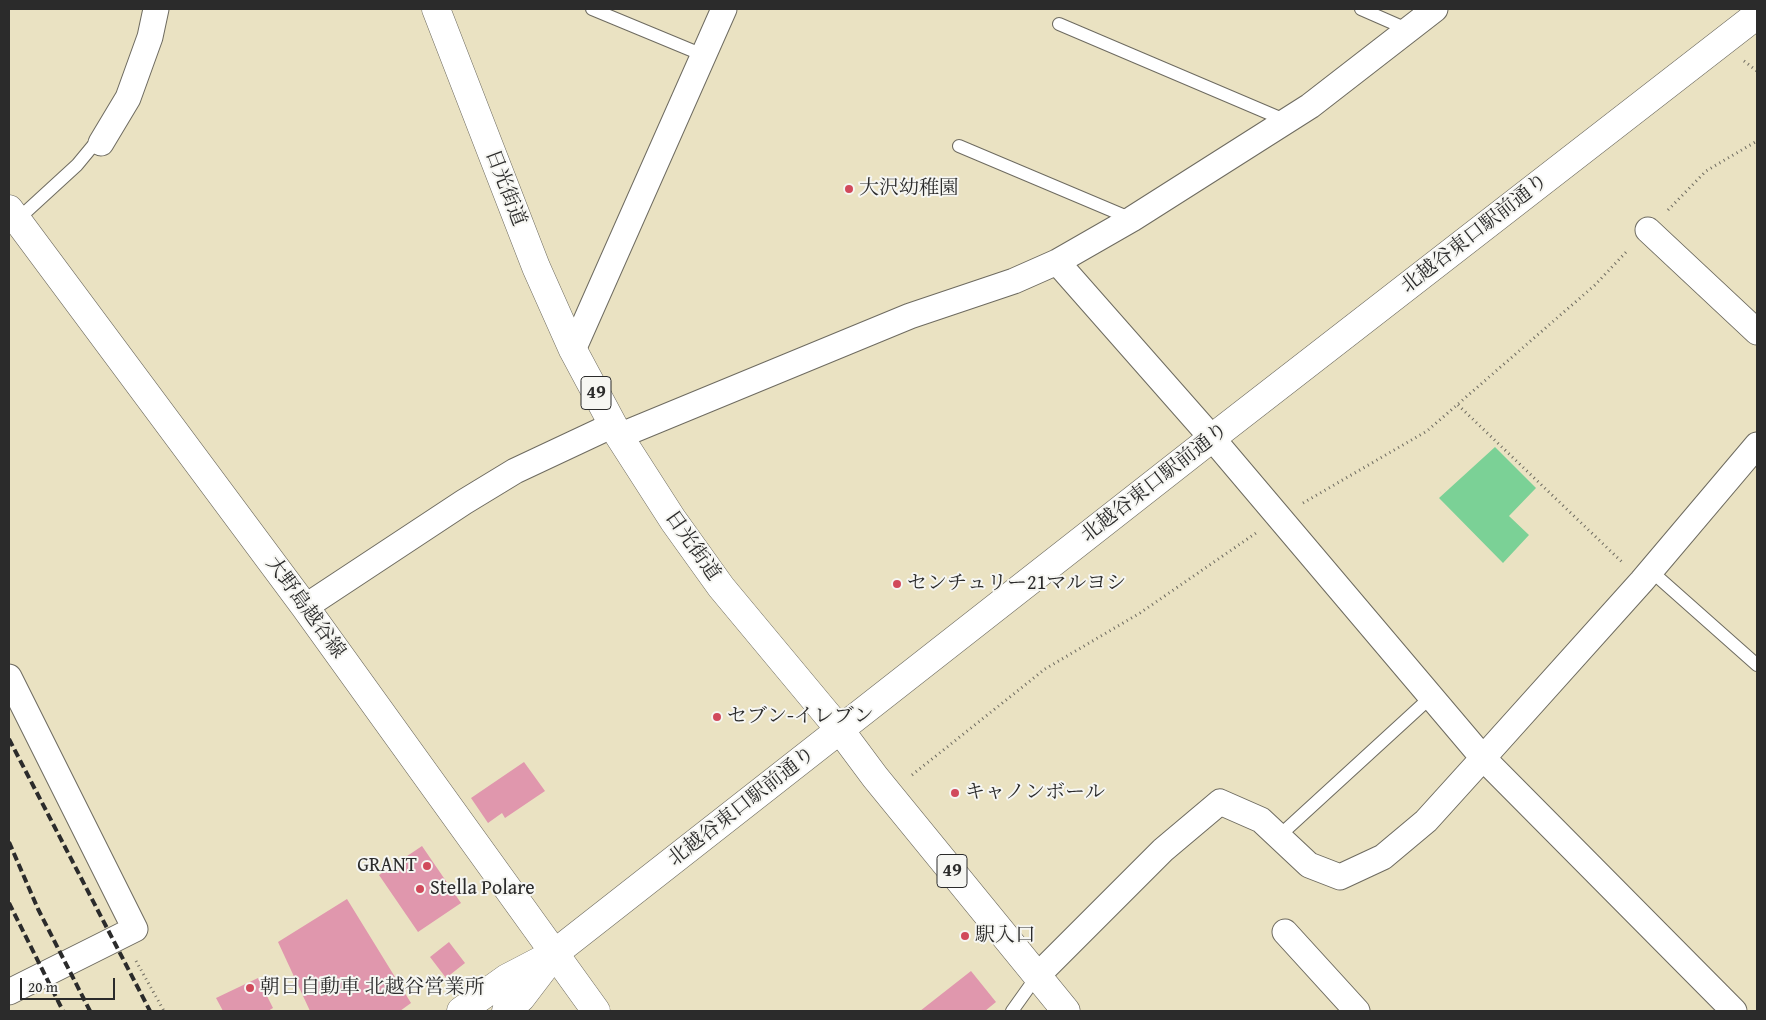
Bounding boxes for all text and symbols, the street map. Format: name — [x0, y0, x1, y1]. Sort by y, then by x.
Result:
street label: 日光街道 — [479, 146, 531, 230]
street label: 北越谷東口駅前通り — [1397, 169, 1553, 299]
place label: 大沢幼稚園 — [859, 177, 959, 201]
marker: 大沢幼稚園 — [843, 183, 855, 195]
road number: 49 — [581, 376, 611, 409]
street label: 北越谷東口駅前通り — [1077, 418, 1233, 548]
street label: 日光街道 — [659, 506, 725, 586]
street label: 大野島越谷線 — [260, 552, 350, 664]
place label: センチュリー21マルヨシ — [907, 572, 1126, 596]
marker: センチュリー21マルヨシ — [891, 578, 903, 590]
place label: セブン-イレブン — [727, 705, 874, 729]
marker: セブン-イレブン — [711, 711, 723, 723]
street label: 北越谷東口駅前通り — [664, 742, 820, 872]
place label: キャノンボール — [965, 781, 1105, 805]
marker: キャノンボール — [949, 787, 961, 799]
place label: GRANT — [357, 854, 417, 878]
road number: 49 — [937, 854, 967, 888]
marker: GRANT — [421, 860, 433, 872]
place label: Stella Polare — [430, 877, 535, 901]
marker: Stella Polare — [414, 883, 426, 895]
place label: 駅入口 — [975, 924, 1035, 948]
marker: 駅入口 — [959, 930, 971, 942]
scale bar — [22, 968, 118, 1000]
text: 20 m — [28, 976, 58, 997]
place label: 朝日自動車 北越谷営業所 — [260, 976, 484, 1000]
marker: 朝日自動車 北越谷営業所 — [244, 982, 256, 994]

